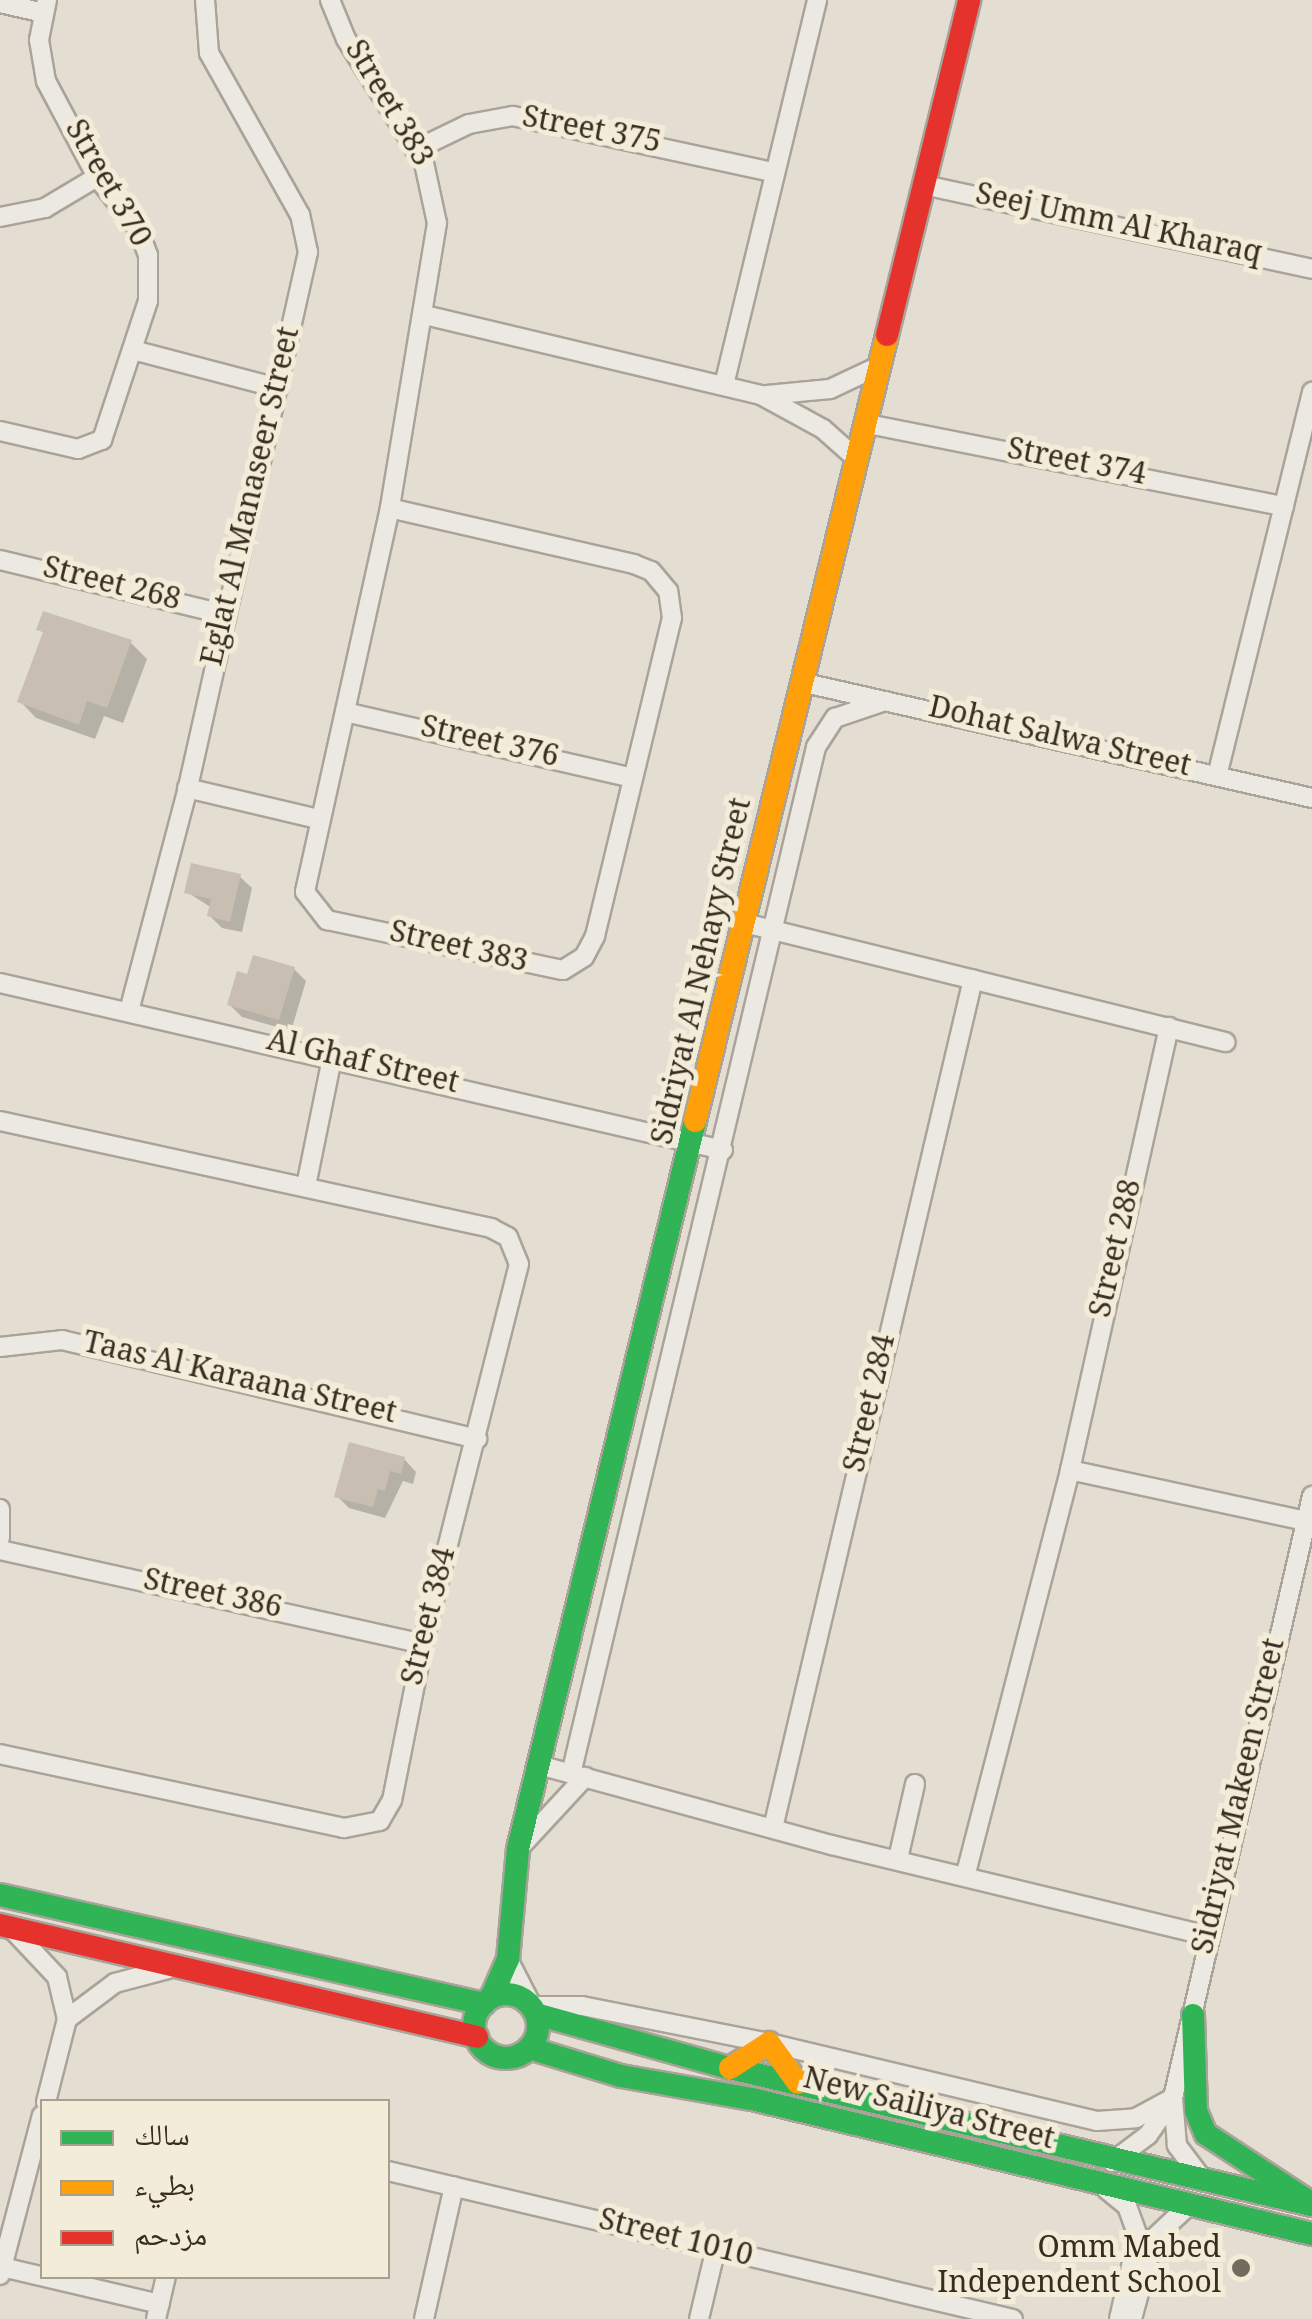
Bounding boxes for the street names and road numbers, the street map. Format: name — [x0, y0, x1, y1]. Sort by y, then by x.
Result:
street label: Street 383 — [334, 35, 438, 175]
street label: Street 375 — [519, 102, 663, 164]
street label: Street 370 — [54, 115, 156, 255]
street label: Seej Umm Al Kharaq — [972, 179, 1264, 275]
street label: Eglat Al Manaseer Street — [197, 324, 311, 670]
street label: Street 374 — [1004, 434, 1148, 496]
street label: Street 268 — [38, 553, 184, 621]
street label: Dohat Salwa Street — [924, 692, 1194, 788]
street label: Street 376 — [416, 712, 562, 778]
street label: Sidriyat Al Nehayy Street — [648, 795, 762, 1149]
street label: Street 383 — [385, 917, 531, 983]
street label: Al Ghaf Street — [263, 1025, 461, 1105]
street label: Street 288 — [1086, 1176, 1152, 1322]
street label: Taas Al Karaana Street — [79, 1327, 399, 1435]
street label: Street 284 — [840, 1331, 906, 1477]
street label: Street 384 — [398, 1544, 466, 1690]
street label: Street 386 — [139, 1565, 285, 1629]
street label: Sidriyat Makeen Street — [1188, 1636, 1296, 1958]
street label: New Sailiya Street — [799, 2063, 1057, 2161]
street label: Street 1010 — [594, 2204, 756, 2278]

